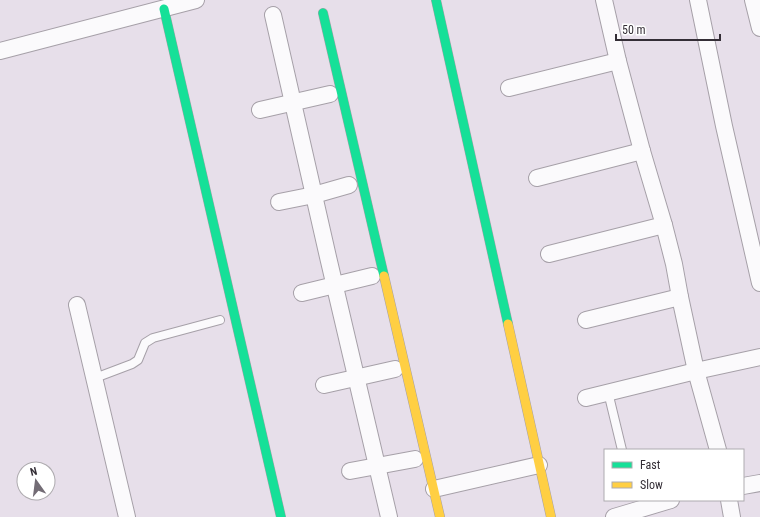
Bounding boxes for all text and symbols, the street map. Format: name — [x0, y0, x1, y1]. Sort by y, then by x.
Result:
scale bar — [616, 16, 720, 42]
text: 50 m — [622, 23, 646, 37]
legend — [604, 449, 744, 501]
text: Fast — [640, 458, 661, 472]
north arrow — [16, 461, 56, 501]
text: N — [29, 465, 39, 479]
text: Slow — [640, 478, 663, 492]

